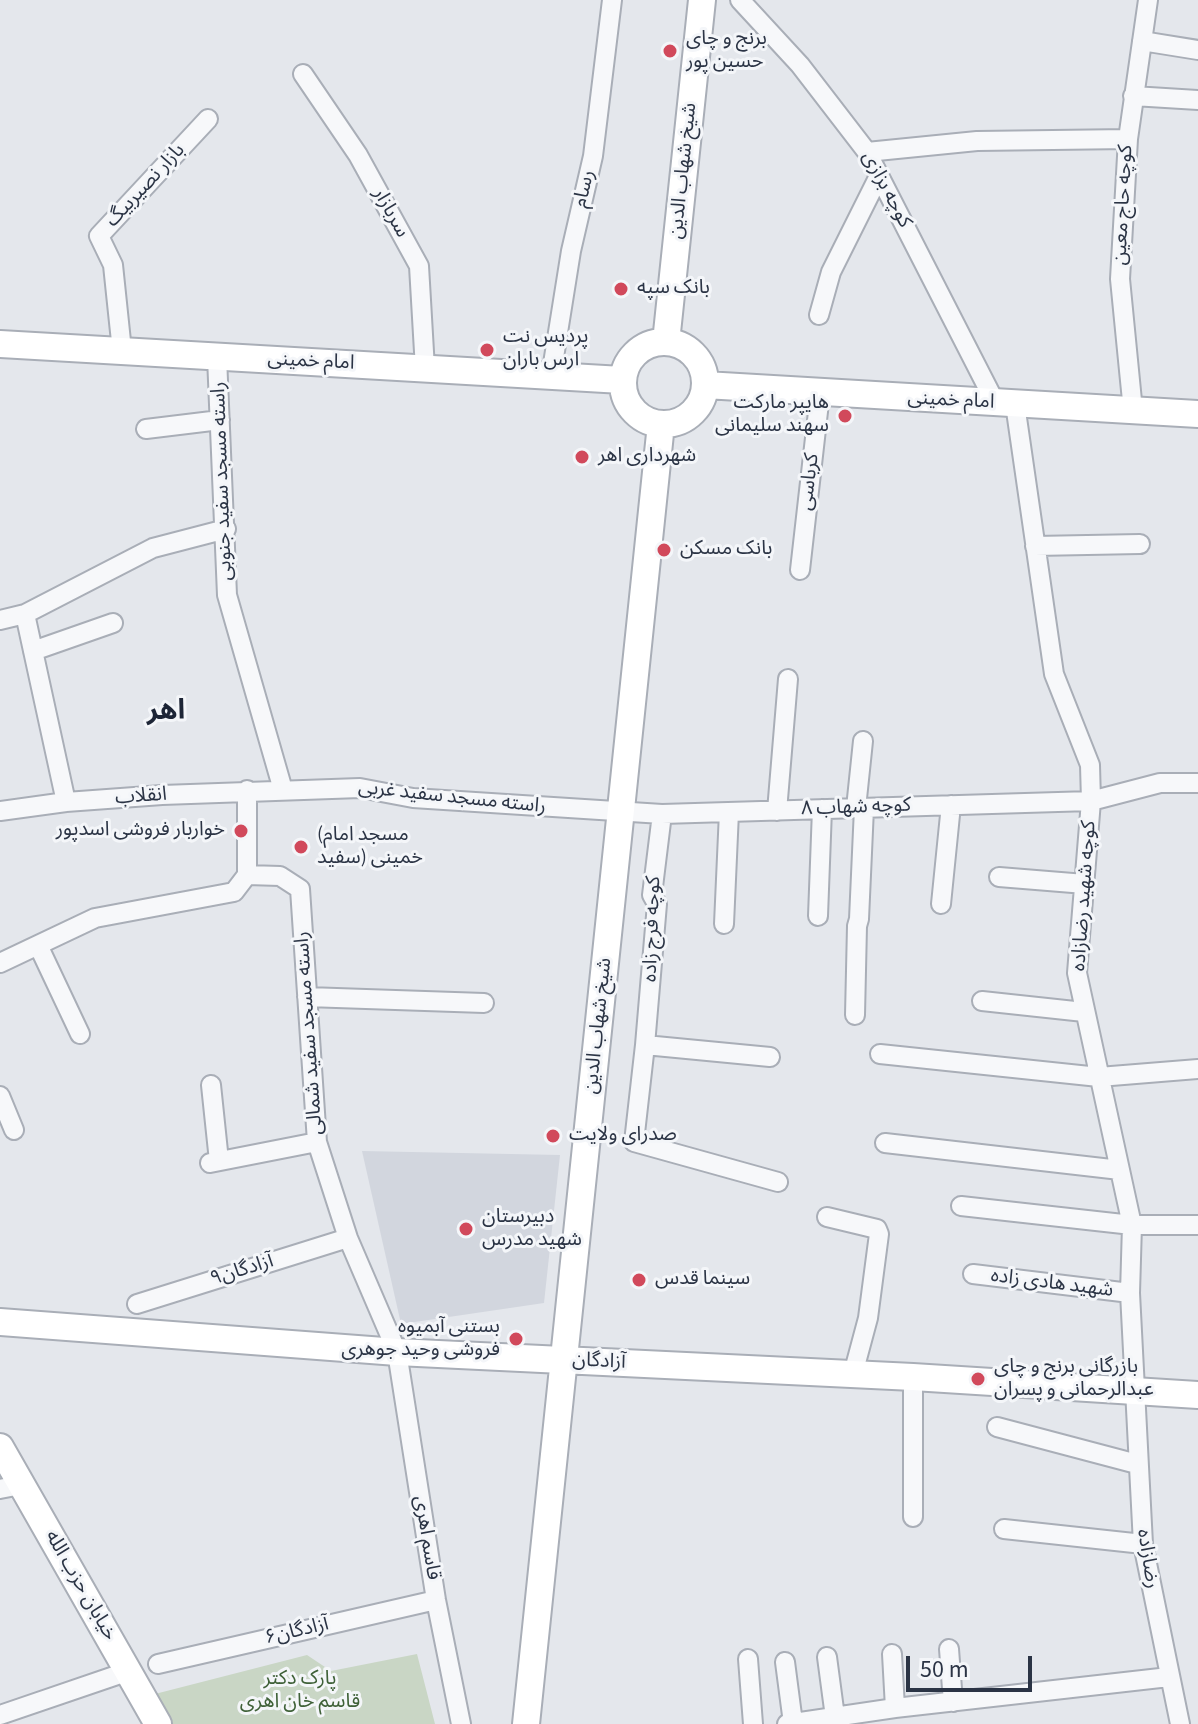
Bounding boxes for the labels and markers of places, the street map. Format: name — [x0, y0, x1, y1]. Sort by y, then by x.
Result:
place label: برنج و چای حسین پور — [686, 28, 767, 75]
marker: برنج و چای حسین پور — [661, 42, 679, 60]
place label: بانک سپه — [637, 277, 710, 301]
marker: بانک سپه — [612, 280, 630, 298]
place label: پردیس نت ارس باران — [503, 326, 588, 373]
marker: پردیس نت ارس باران — [478, 341, 496, 359]
place label: هایپر مارکت سهند سلیمانی — [715, 392, 829, 439]
marker: هایپر مارکت سهند سلیمانی — [836, 407, 854, 425]
place label: شهرداری اهر — [598, 445, 696, 469]
marker: شهرداری اهر — [573, 448, 591, 466]
place label: بانک مسکن — [680, 538, 772, 562]
marker: بانک مسکن — [655, 541, 673, 559]
place label: خواربار فروشی اسدپور — [56, 819, 225, 843]
marker: خواربار فروشی اسدپور — [232, 822, 250, 840]
place label: (مسجد امام خمینی (سفید — [317, 824, 423, 871]
marker: (مسجد امام خمینی (سفید — [292, 838, 310, 856]
place label: صدرای ولایت — [569, 1124, 677, 1148]
marker: صدرای ولایت — [544, 1127, 562, 1145]
place label: دبیرستان شهید مدرس — [482, 1206, 582, 1253]
marker: دبیرستان شهید مدرس — [457, 1220, 475, 1238]
place label: سینما قدس — [655, 1268, 750, 1292]
marker: سینما قدس — [630, 1271, 648, 1289]
place label: بستنی آبمیوه فروشی وحید جوهری — [341, 1316, 500, 1363]
marker: بستنی آبمیوه فروشی وحید جوهری — [507, 1330, 525, 1348]
place label: بازرگانی برنج و چای عبدالرحمانی و پسران — [994, 1356, 1154, 1403]
marker: بازرگانی برنج و چای عبدالرحمانی و پسران — [969, 1370, 987, 1388]

